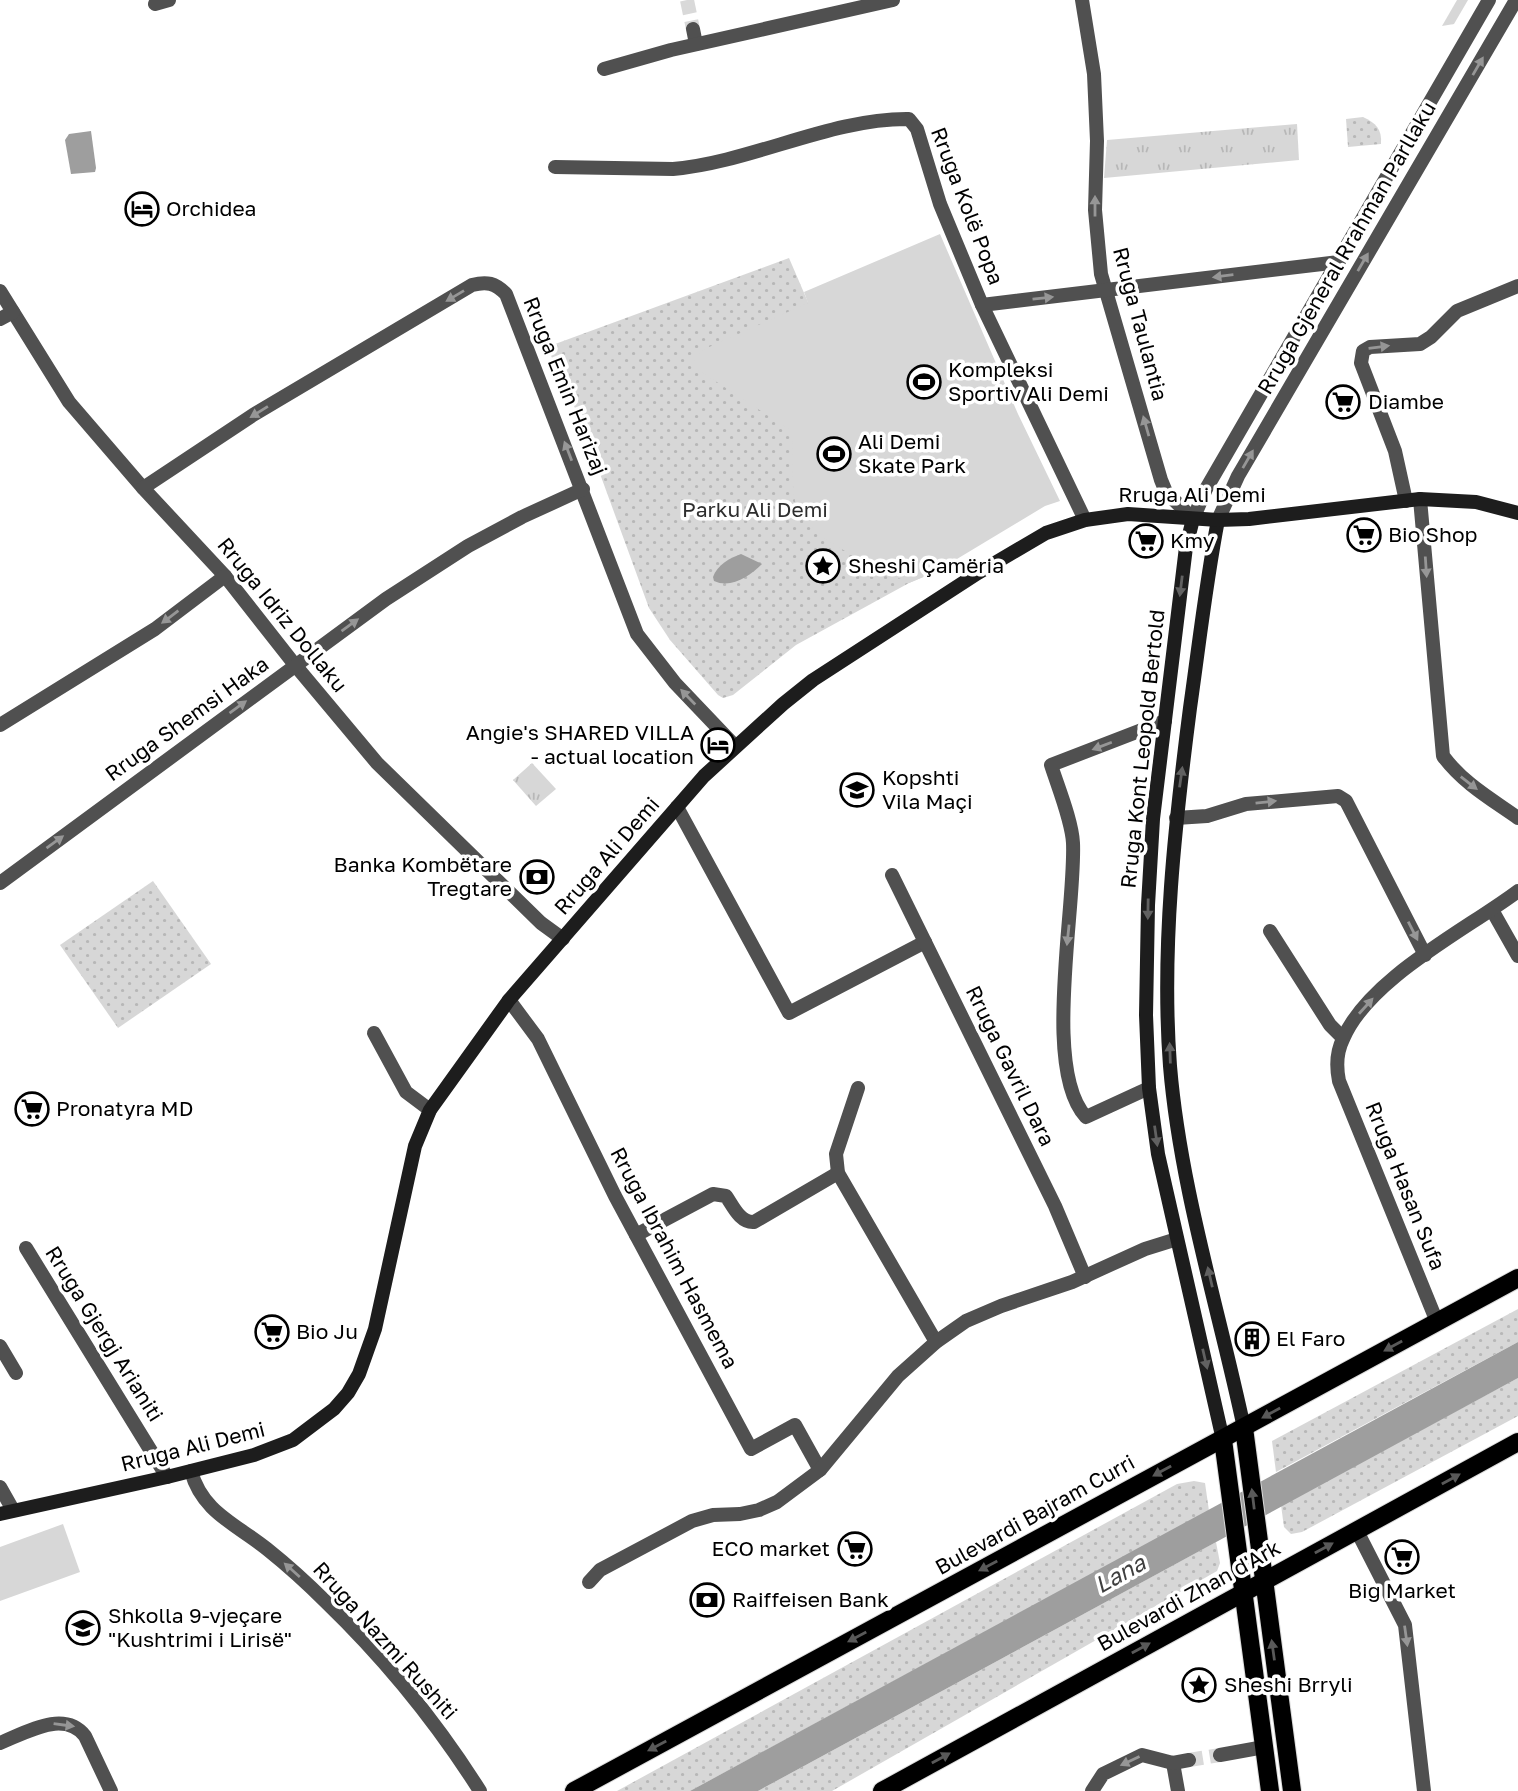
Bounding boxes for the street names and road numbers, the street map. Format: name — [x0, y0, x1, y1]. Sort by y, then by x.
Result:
street label: Rruga Gjeneral Rrahman Parllaku — [1251, 96, 1441, 399]
street label: Rruga Kolë Popa — [926, 123, 1010, 288]
street label: Rruga Taulantia — [1108, 244, 1174, 403]
street label: Rruga Emin Harizaj — [518, 293, 614, 479]
street label: Rruga Ali Demi — [1118, 481, 1266, 507]
street label: Rruga Idriz Dollaku — [212, 532, 353, 697]
street label: Rruga Kont Leopold Bertold — [1114, 608, 1170, 890]
street label: Rruga Shemsi Haka — [100, 650, 273, 786]
street label: Rruga Ali Demi — [548, 791, 664, 920]
street label: Rruga Gavril Dara — [961, 981, 1061, 1150]
street label: Rruga Hasan Sufa — [1360, 1098, 1452, 1274]
street label: Rruga Ibrahim Hasmema — [605, 1142, 744, 1373]
street label: Rruga Gjergj Arianiti — [40, 1241, 169, 1426]
street label: Rruga Ali Demi — [118, 1416, 267, 1476]
street label: Bulevardi Bajram Curri — [930, 1448, 1139, 1580]
street label: Bulevardi Zhan d'Ark — [1092, 1534, 1285, 1656]
street label: Rruga Nazmi Rushiti — [308, 1556, 463, 1725]

